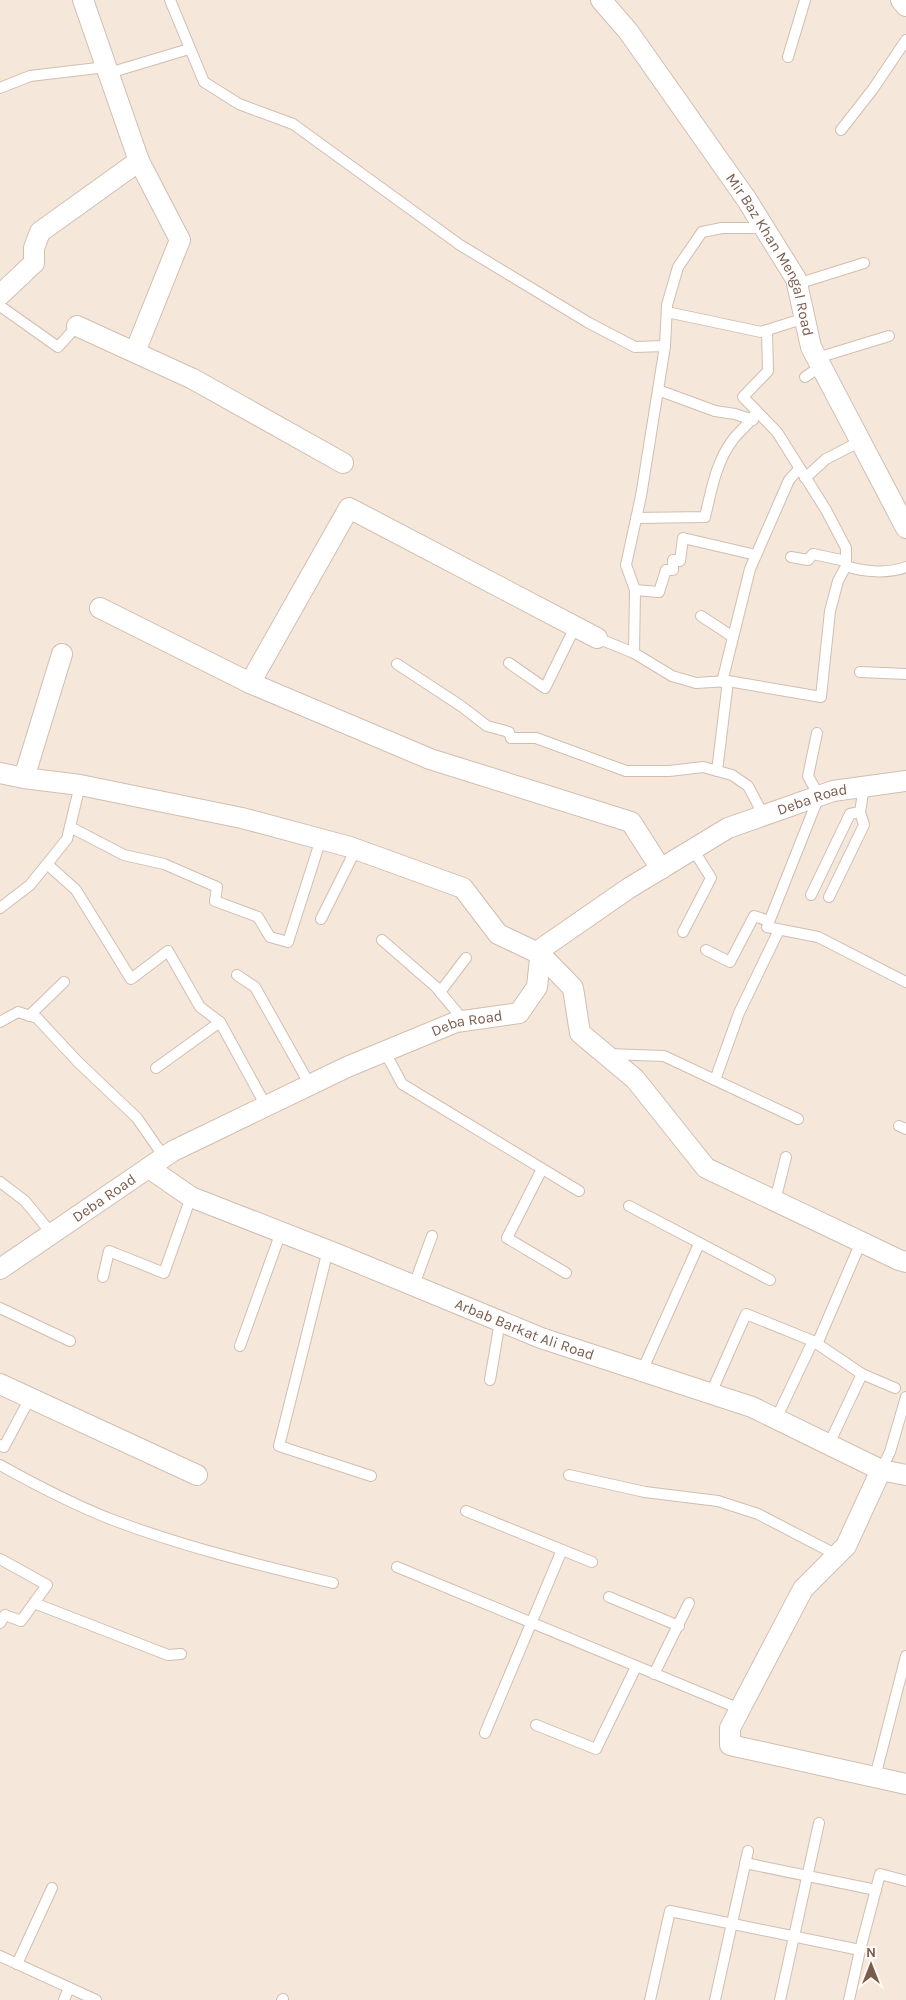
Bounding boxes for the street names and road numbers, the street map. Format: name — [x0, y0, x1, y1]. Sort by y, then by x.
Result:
street label: Mir Baz Khan Mengal Road — [722, 170, 817, 338]
street label: Deba Road — [775, 780, 848, 819]
street label: Deba Road — [429, 1006, 504, 1040]
street label: Deba Road — [69, 1170, 139, 1226]
street label: Arbab Barkat Ali Road — [452, 1294, 597, 1364]

